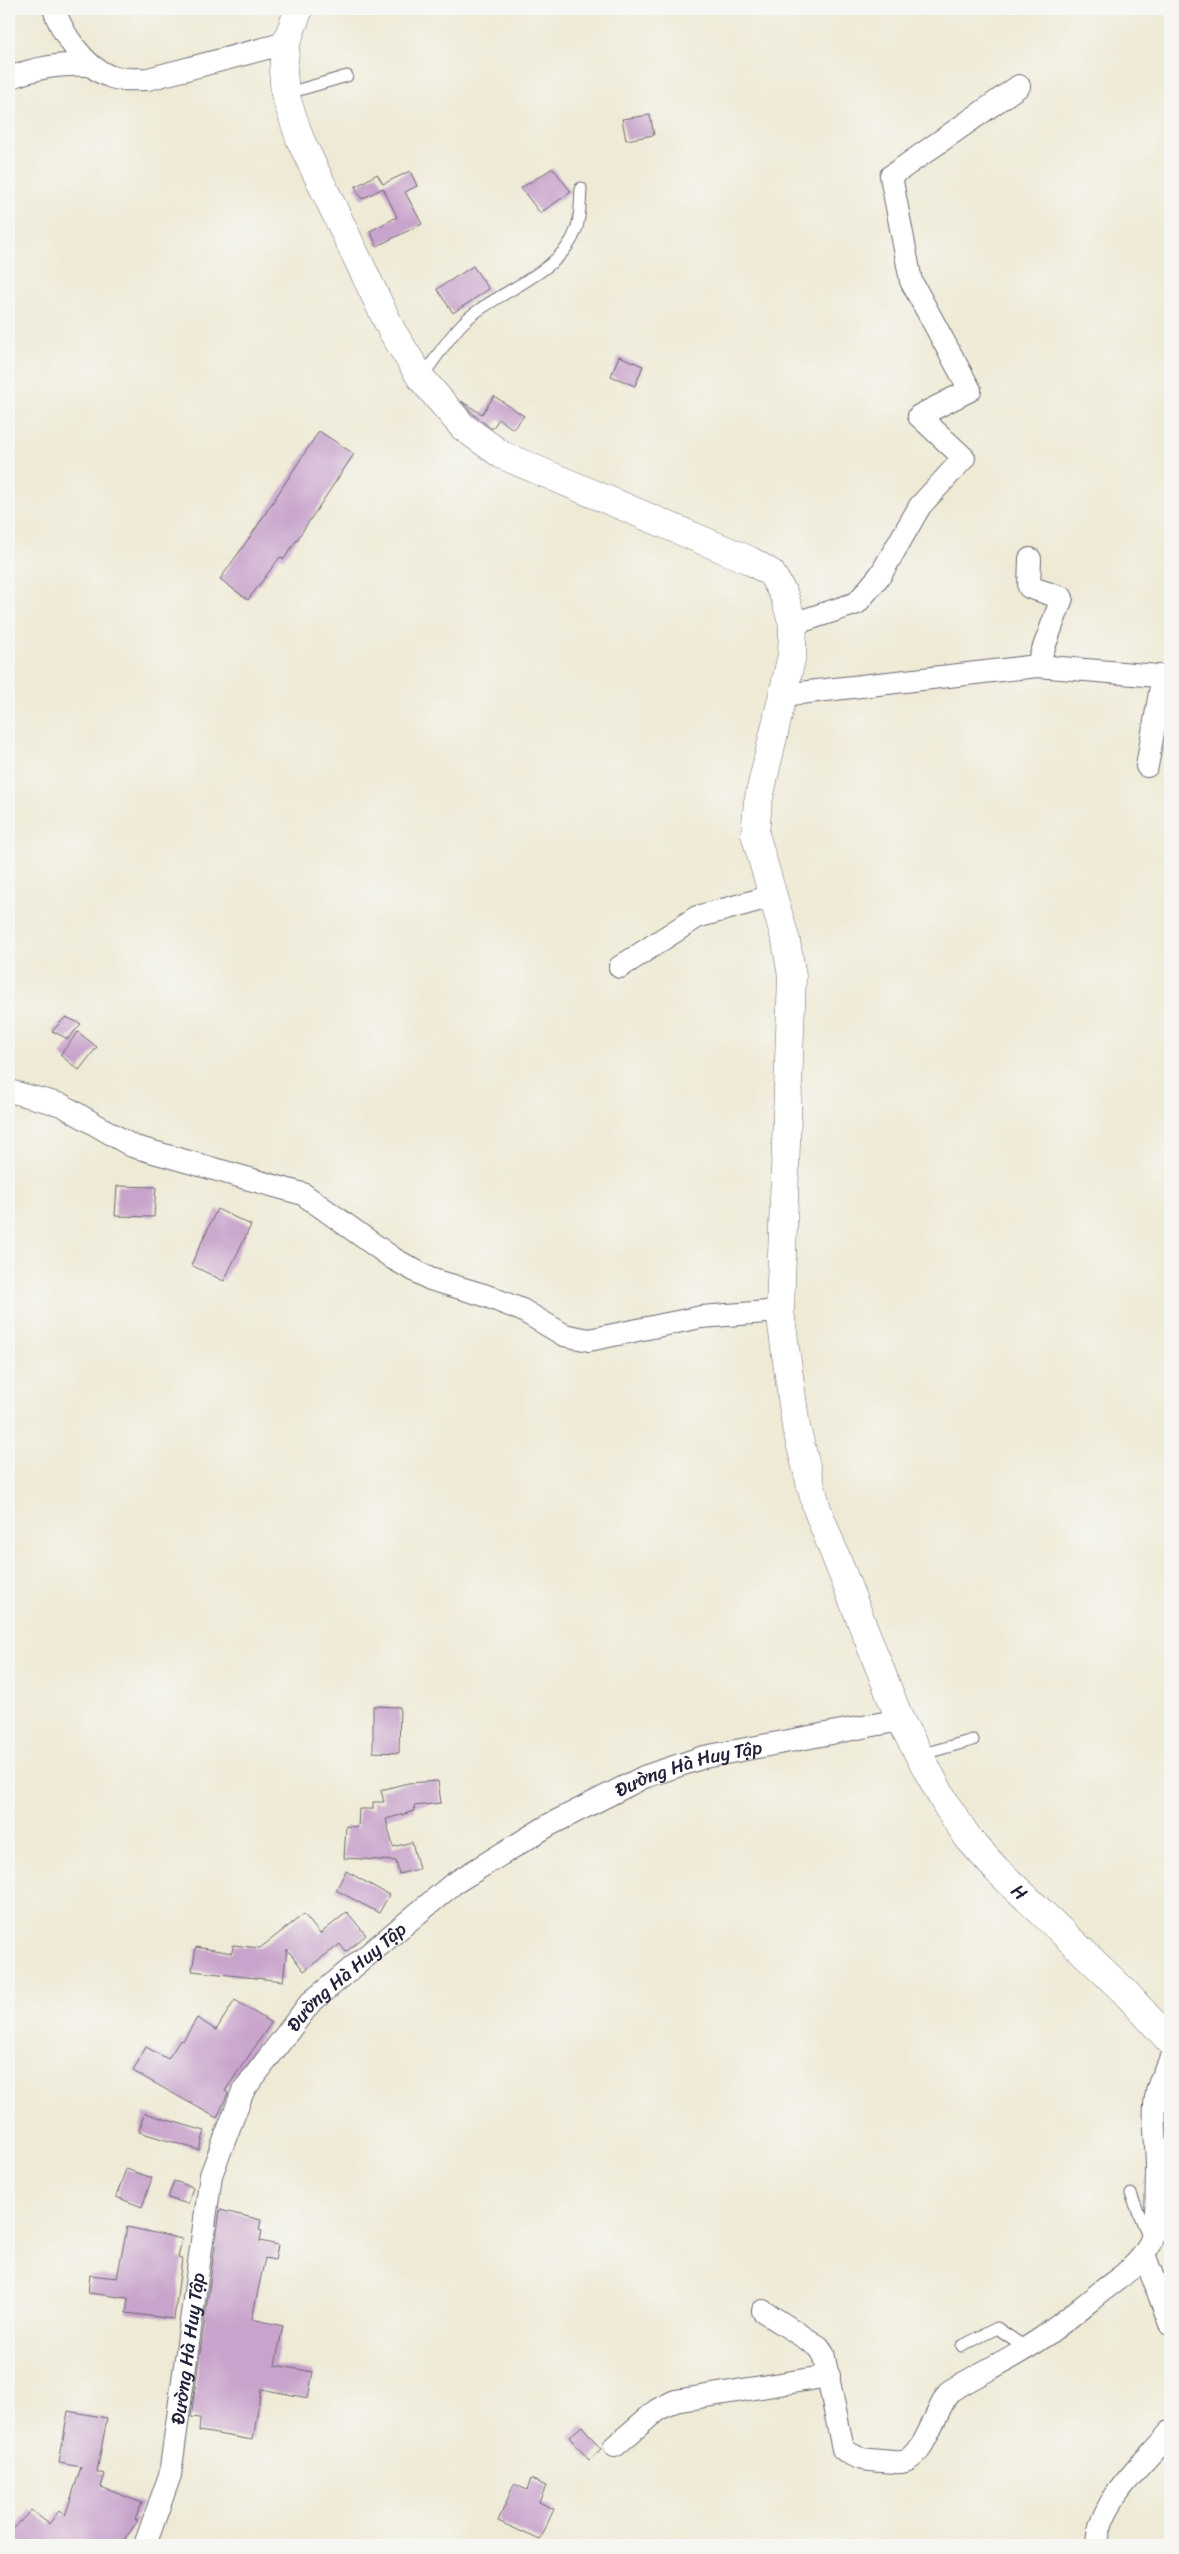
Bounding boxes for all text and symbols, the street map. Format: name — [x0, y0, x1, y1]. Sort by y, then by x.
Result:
street label: Đường Hà Huy Tập — [609, 1730, 765, 1806]
street label: H — [1003, 1875, 1036, 1909]
street label: Đường Hà Huy Tập — [277, 1913, 413, 2039]
street label: Đường Hà Huy Tập — [161, 2270, 214, 2427]

